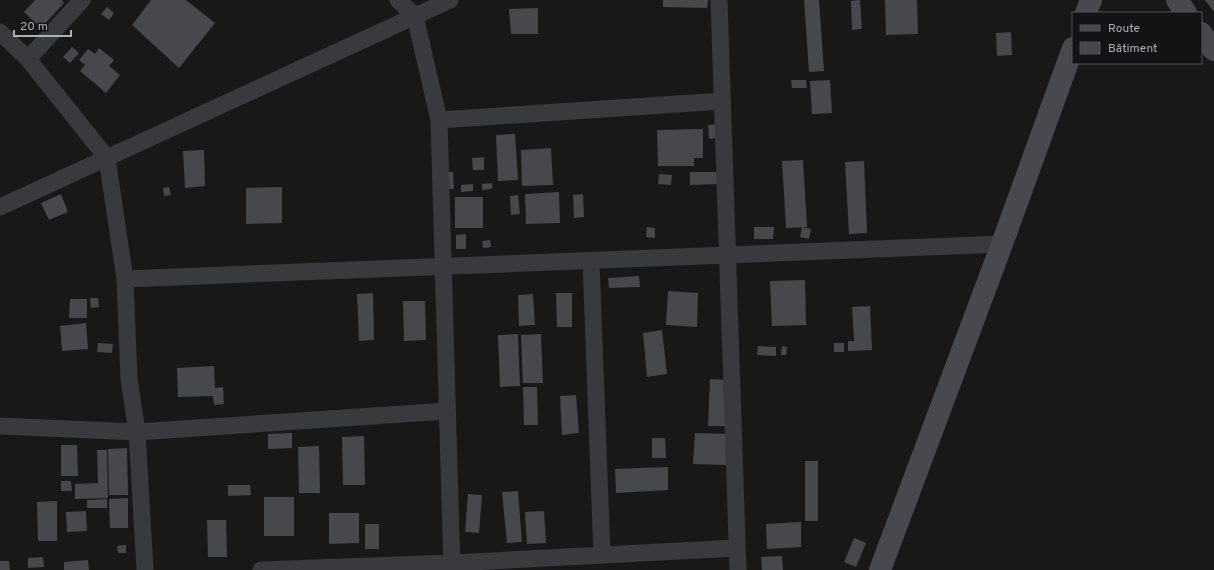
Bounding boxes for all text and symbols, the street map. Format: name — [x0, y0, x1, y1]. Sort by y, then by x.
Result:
scale bar — [14, 12, 71, 38]
legend — [1072, 12, 1202, 64]
text: 20 m — [20, 19, 48, 35]
text: Route — [1108, 21, 1140, 37]
text: Bâtiment — [1108, 41, 1158, 57]

